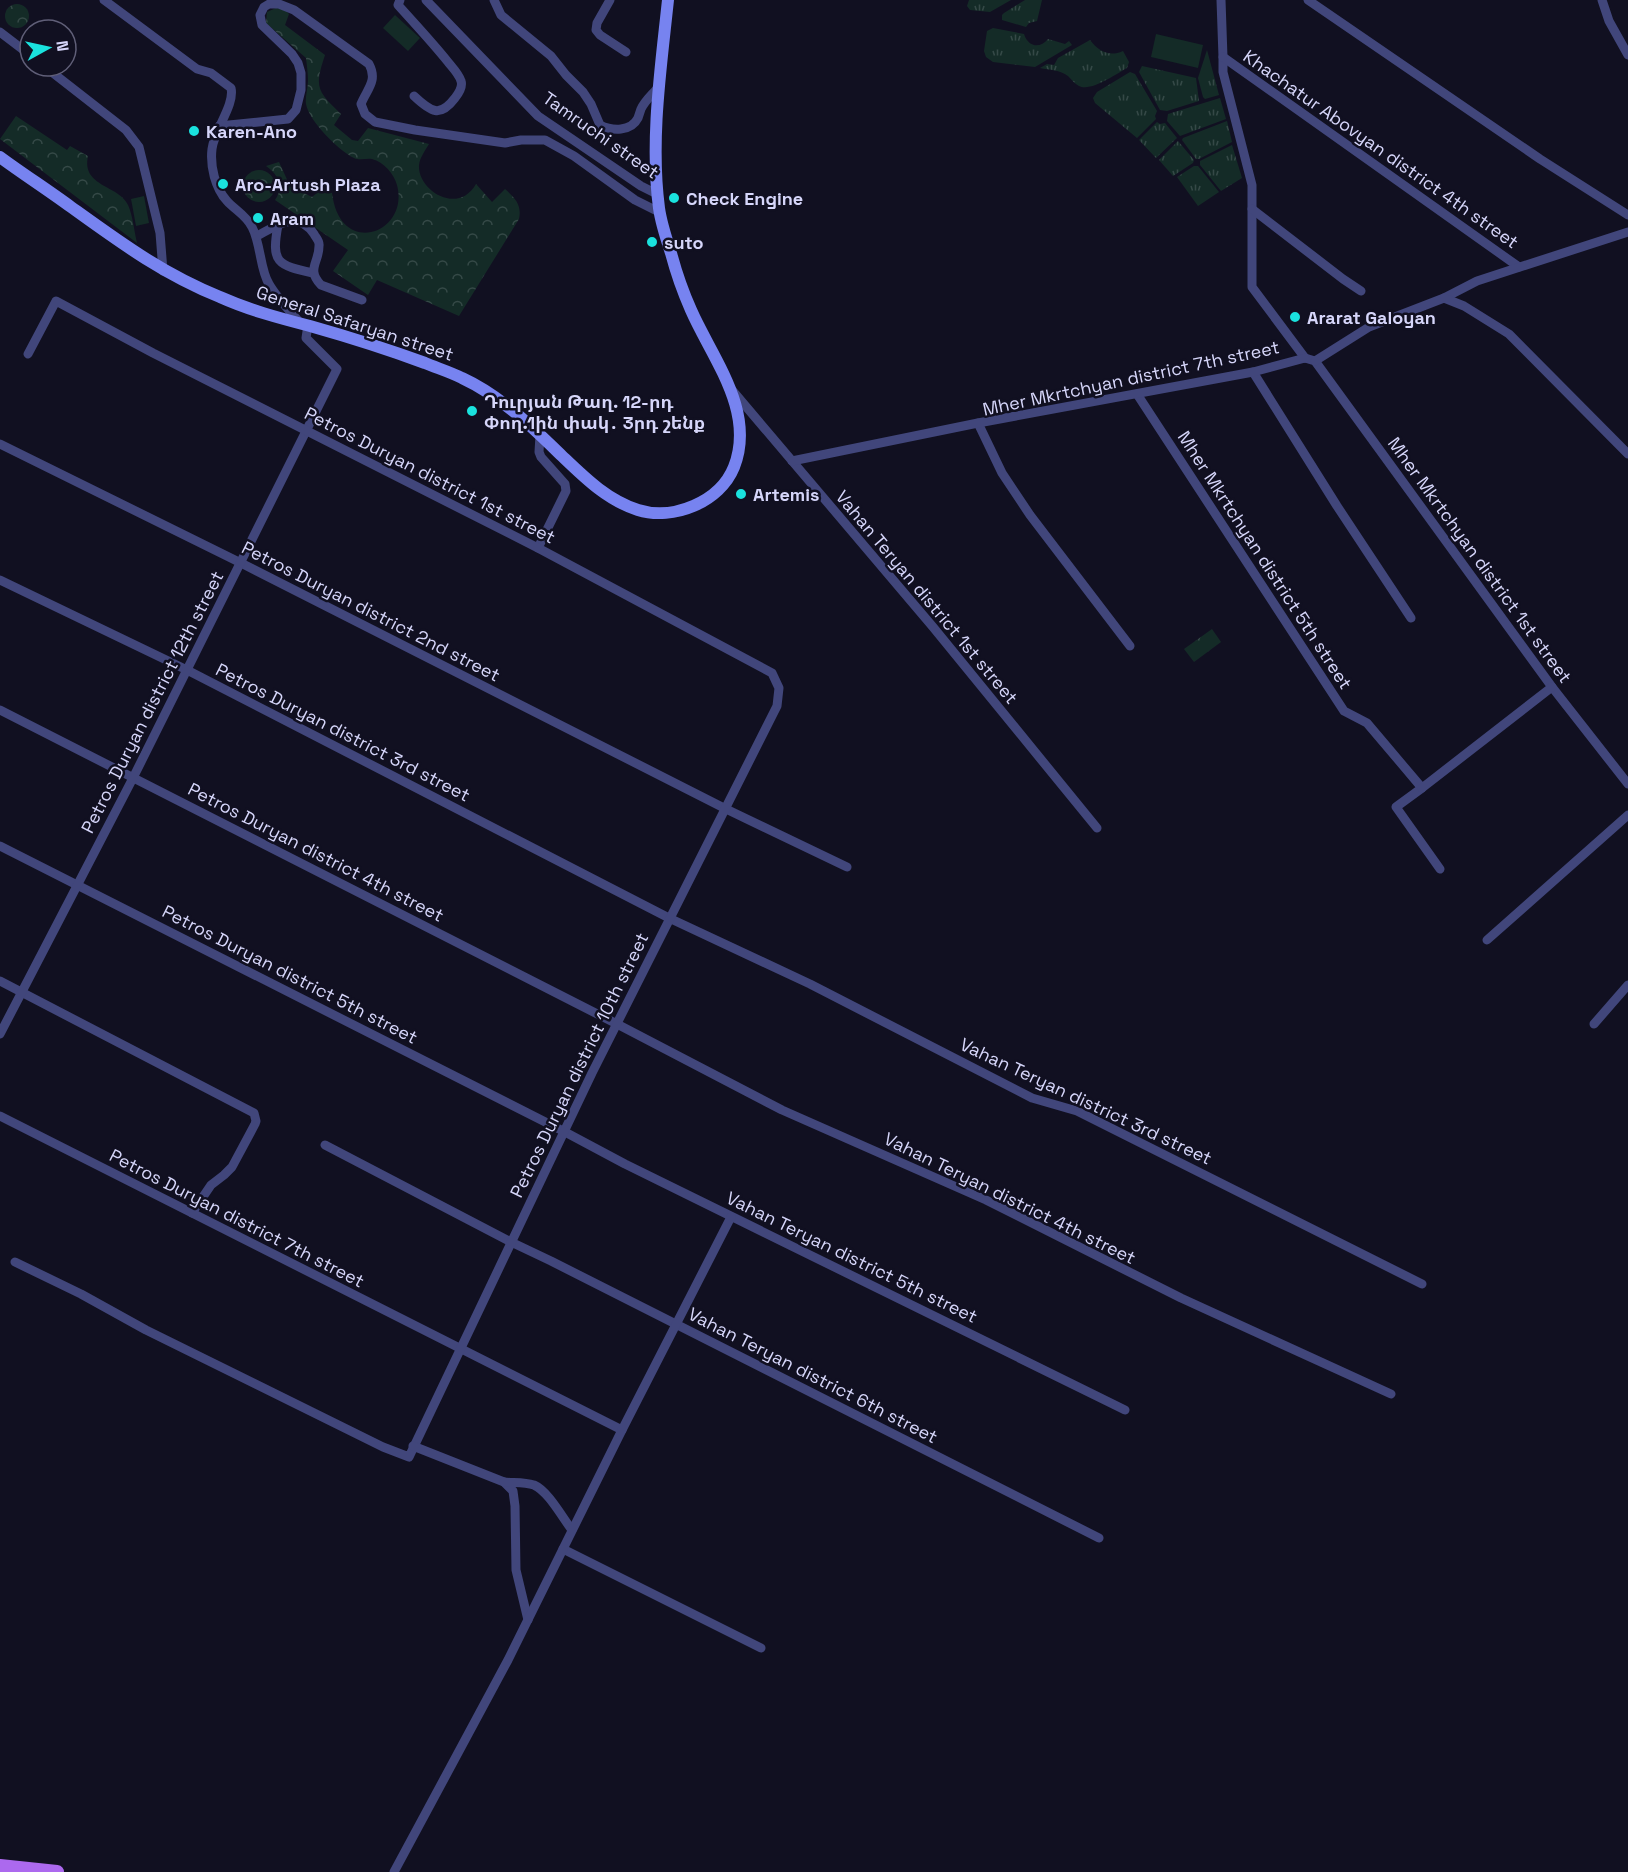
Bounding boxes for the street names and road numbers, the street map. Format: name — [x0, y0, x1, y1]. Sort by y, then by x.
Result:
street label: Khachatur Abovyan district 4th street — [1239, 45, 1523, 253]
street label: Tamruchi street — [538, 86, 664, 184]
street label: General Safaryan street — [253, 280, 457, 366]
street label: Mher Mkrtchyan district 7th street — [981, 335, 1281, 421]
street label: Petros Duryan district 1st street — [301, 402, 559, 548]
street label: Mher Mkrtchyan district 5th street — [1173, 427, 1357, 693]
street label: Mher Mkrtchyan district 1st street — [1383, 433, 1577, 687]
street label: Vahan Teryan district 1st street — [831, 486, 1023, 708]
street label: Petros Duryan district 2nd street — [238, 536, 504, 686]
street label: Petros Duryan district 12th street — [76, 567, 228, 837]
street label: Petros Duryan district 3rd street — [212, 658, 474, 806]
street label: Petros Duryan district 4th street — [184, 777, 448, 927]
street label: Petros Duryan district 5th street — [158, 899, 422, 1049]
street label: Petros Duryan district 10th street — [505, 929, 653, 1201]
street label: Vahan Teryan district 3rd street — [956, 1032, 1216, 1170]
street label: Vahan Teryan district 4th street — [880, 1127, 1140, 1269]
street label: Petros Duryan district 7th street — [106, 1144, 368, 1292]
street label: Vahan Teryan district 5th street — [723, 1186, 981, 1328]
street label: Vahan Teryan district 6th street — [684, 1302, 942, 1448]

